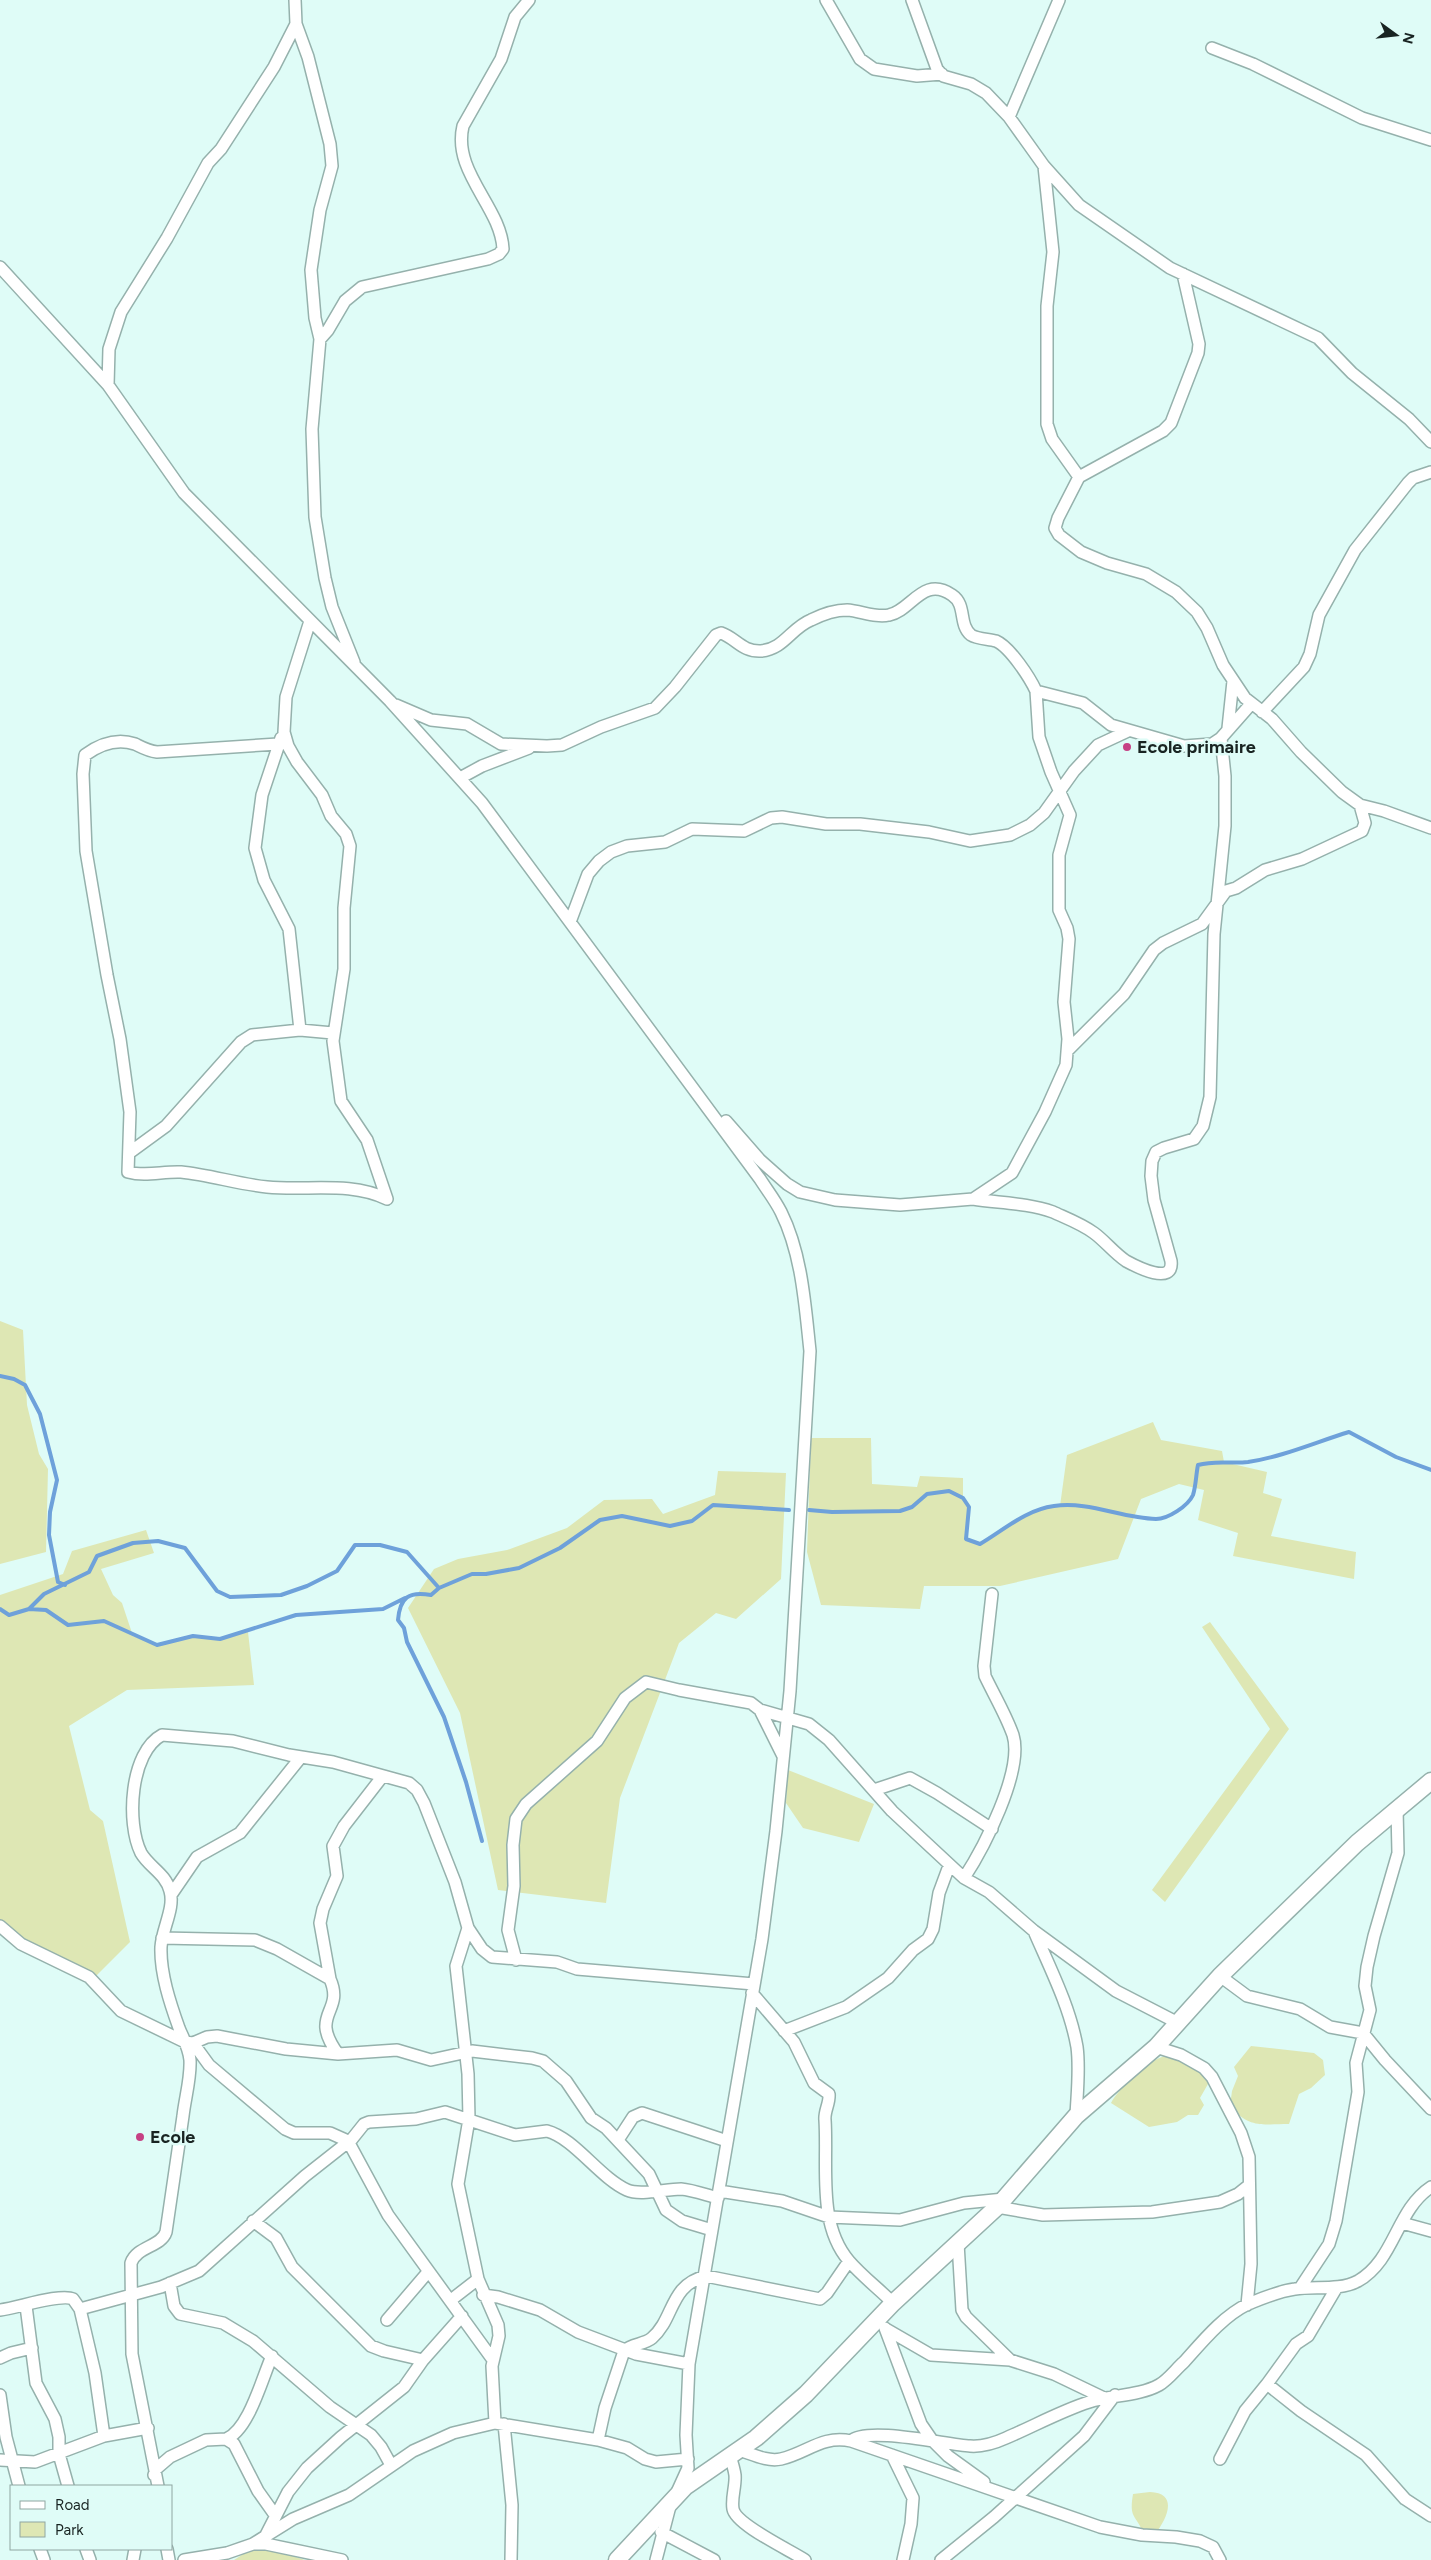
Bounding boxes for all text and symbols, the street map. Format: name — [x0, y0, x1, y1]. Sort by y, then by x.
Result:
north arrow — [1371, 10, 1421, 60]
text: N — [1398, 31, 1418, 46]
place label: Ecole primaire — [1137, 736, 1256, 758]
marker: Ecole primaire — [1121, 741, 1133, 753]
place label: Ecole — [150, 2126, 195, 2148]
marker: Ecole — [134, 2131, 146, 2143]
legend — [10, 2485, 172, 2550]
text: Road — [55, 2496, 90, 2514]
text: Park — [55, 2521, 84, 2539]

